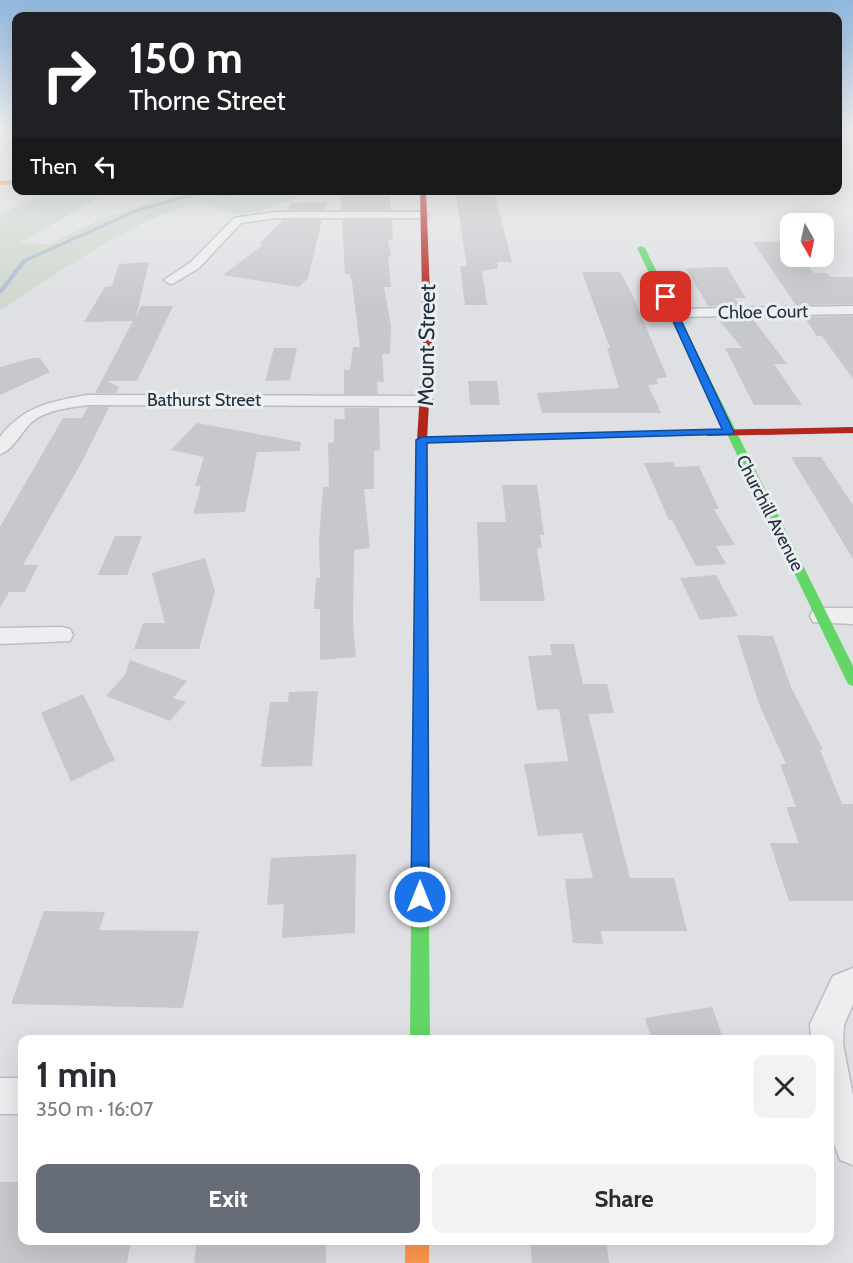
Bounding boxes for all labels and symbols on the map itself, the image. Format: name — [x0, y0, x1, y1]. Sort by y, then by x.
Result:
north arrow — [780, 213, 834, 267]
pin — [640, 271, 691, 322]
street label: Mount Street — [412, 283, 441, 406]
street label: Chloe Court — [718, 300, 808, 324]
street label: Bathurst Street — [147, 389, 261, 411]
street label: Churchill Avenue — [731, 451, 809, 575]
position arrow — [388, 865, 452, 929]

